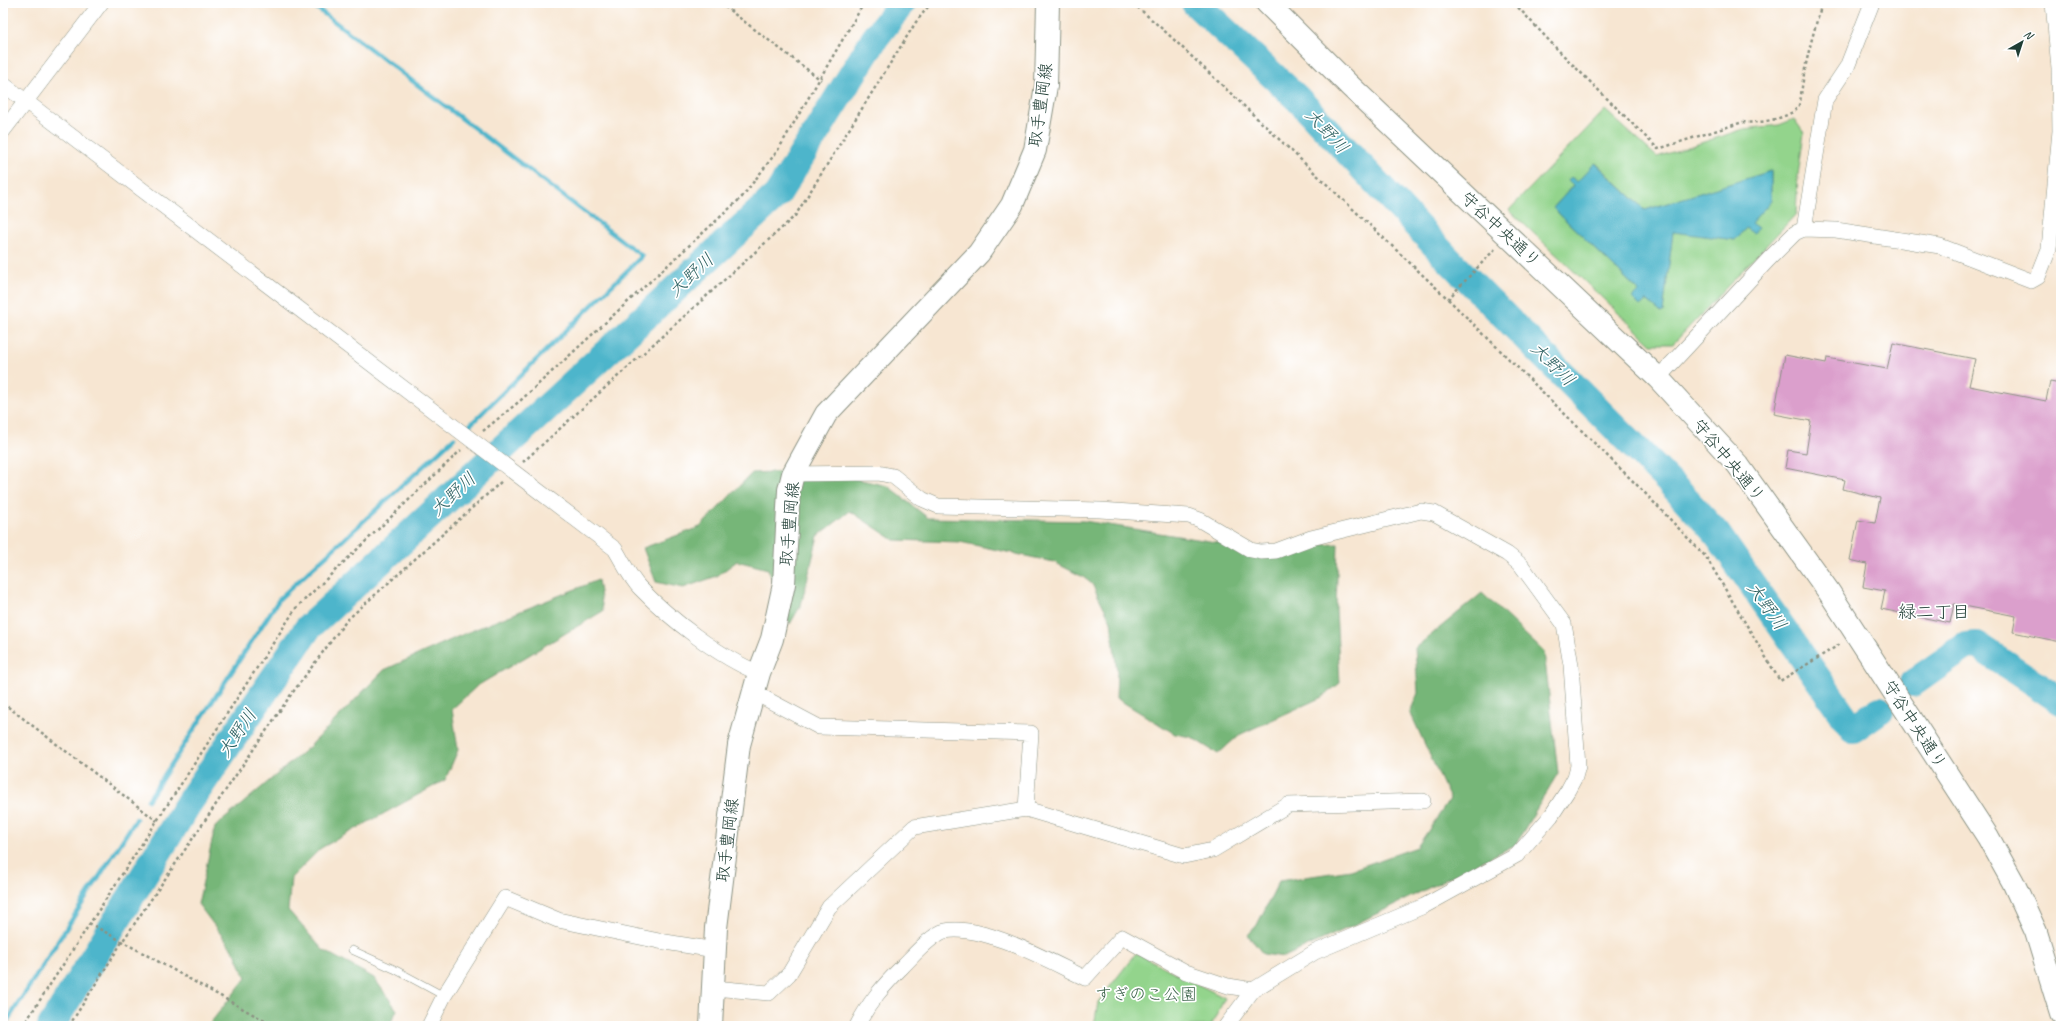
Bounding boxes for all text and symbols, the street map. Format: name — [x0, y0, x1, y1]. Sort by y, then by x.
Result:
north arrow — [2002, 22, 2042, 62]
text: N — [2021, 27, 2037, 43]
street label: 取手豊岡線 — [1024, 62, 1057, 149]
water label: 大野川 — [1301, 104, 1353, 158]
street label: 守谷中央通り — [1456, 187, 1545, 272]
water label: 大野川 — [664, 249, 718, 301]
water label: 大野川 — [1526, 337, 1580, 391]
street label: 守谷中央通り — [1688, 415, 1769, 506]
water label: 大野川 — [426, 468, 480, 520]
street label: 取手豊岡線 — [775, 481, 804, 567]
water label: 大野川 — [1743, 578, 1791, 634]
district label: 緑二丁目 — [1898, 601, 1970, 623]
street label: 守谷中央通り — [1878, 676, 1951, 773]
water label: 大野川 — [213, 704, 261, 762]
street label: 取手豊岡線 — [712, 797, 743, 884]
park label: すぎのこ公園 — [1095, 984, 1197, 1005]

